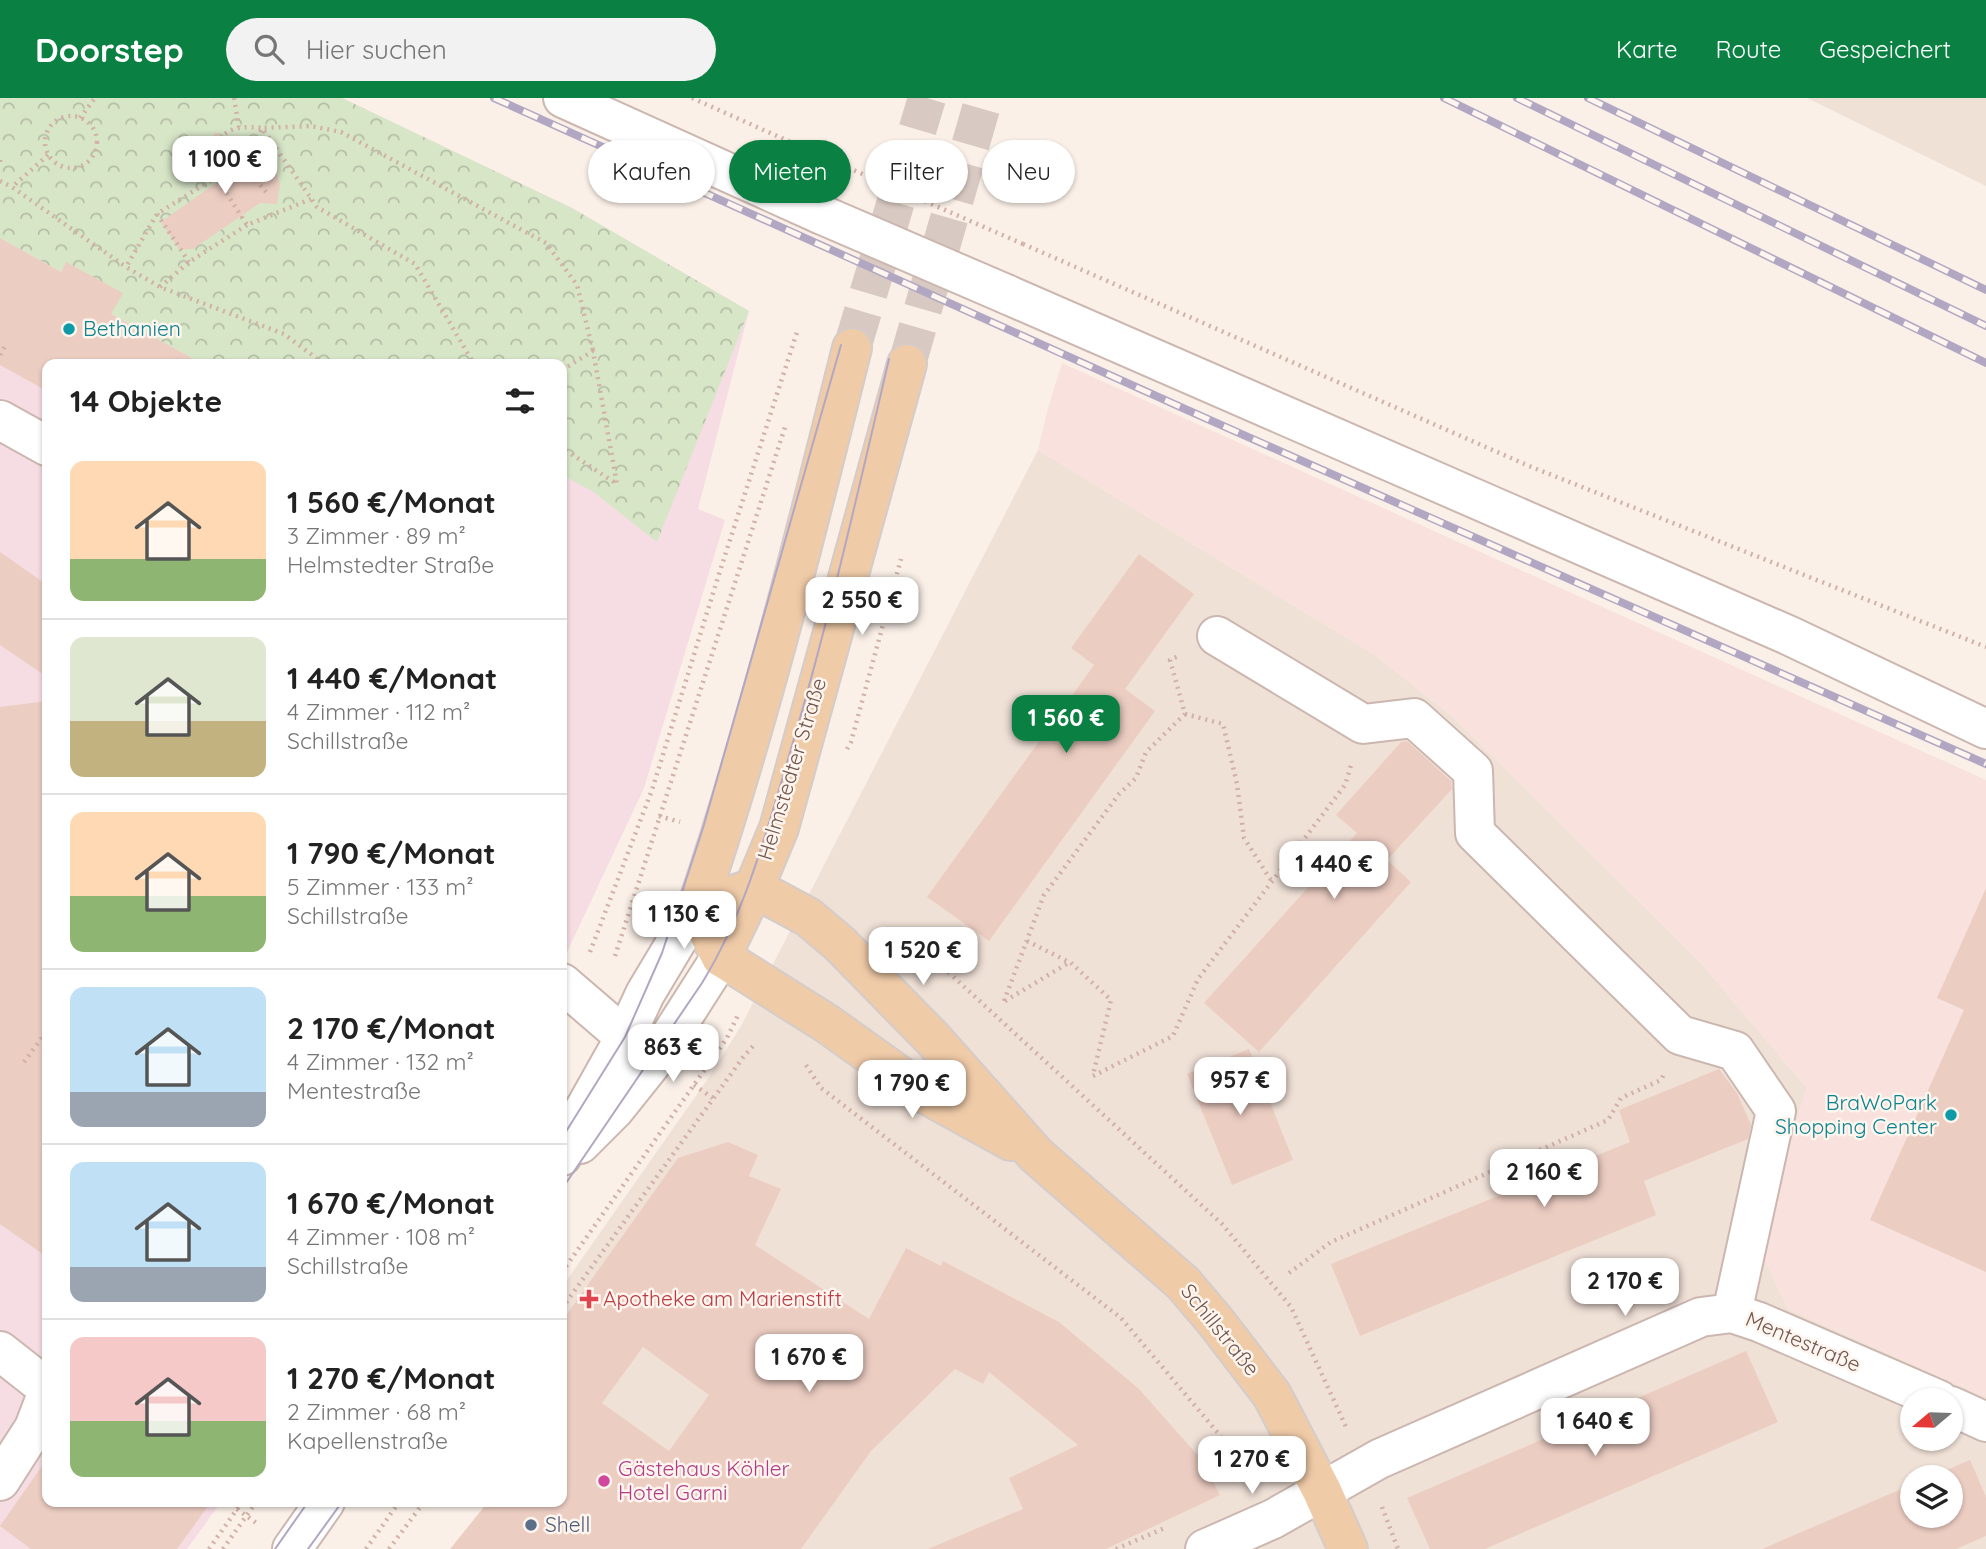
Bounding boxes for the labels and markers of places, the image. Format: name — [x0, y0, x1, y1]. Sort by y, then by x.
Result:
pin: 1 100 € — [160, 136, 290, 196]
place label: Bethanien — [83, 315, 181, 341]
marker: Bethanien — [61, 321, 77, 337]
pin: 2 550 € — [797, 578, 927, 637]
pin: 1 560 € — [1001, 696, 1131, 755]
pin: 1 440 € — [1269, 842, 1399, 901]
pin: 1 130 € — [619, 892, 749, 951]
pin: 1 520 € — [858, 928, 988, 987]
pin: 863 € — [624, 1024, 722, 1084]
pin: 957 € — [1191, 1058, 1289, 1117]
pin: 1 790 € — [847, 1060, 977, 1120]
place label: BraWoPark Shopping Center — [1775, 1089, 1937, 1139]
marker: BraWoPark Shopping Center — [1943, 1107, 1959, 1123]
pin: 2 160 € — [1479, 1150, 1609, 1209]
pin: 2 170 € — [1560, 1258, 1690, 1318]
place label: Apotheke am Marienstift — [603, 1285, 842, 1311]
marker: Apotheke am Marienstift — [581, 1291, 597, 1307]
pin: 1 670 € — [744, 1334, 874, 1394]
pin: 1 640 € — [1530, 1398, 1660, 1458]
pin: 1 270 € — [1187, 1436, 1317, 1496]
place label: Gästehaus Köhler Hotel Garni — [618, 1455, 790, 1505]
marker: Gästehaus Köhler Hotel Garni — [596, 1473, 612, 1489]
place label: Shell — [545, 1511, 590, 1537]
marker: Shell — [523, 1517, 539, 1533]

